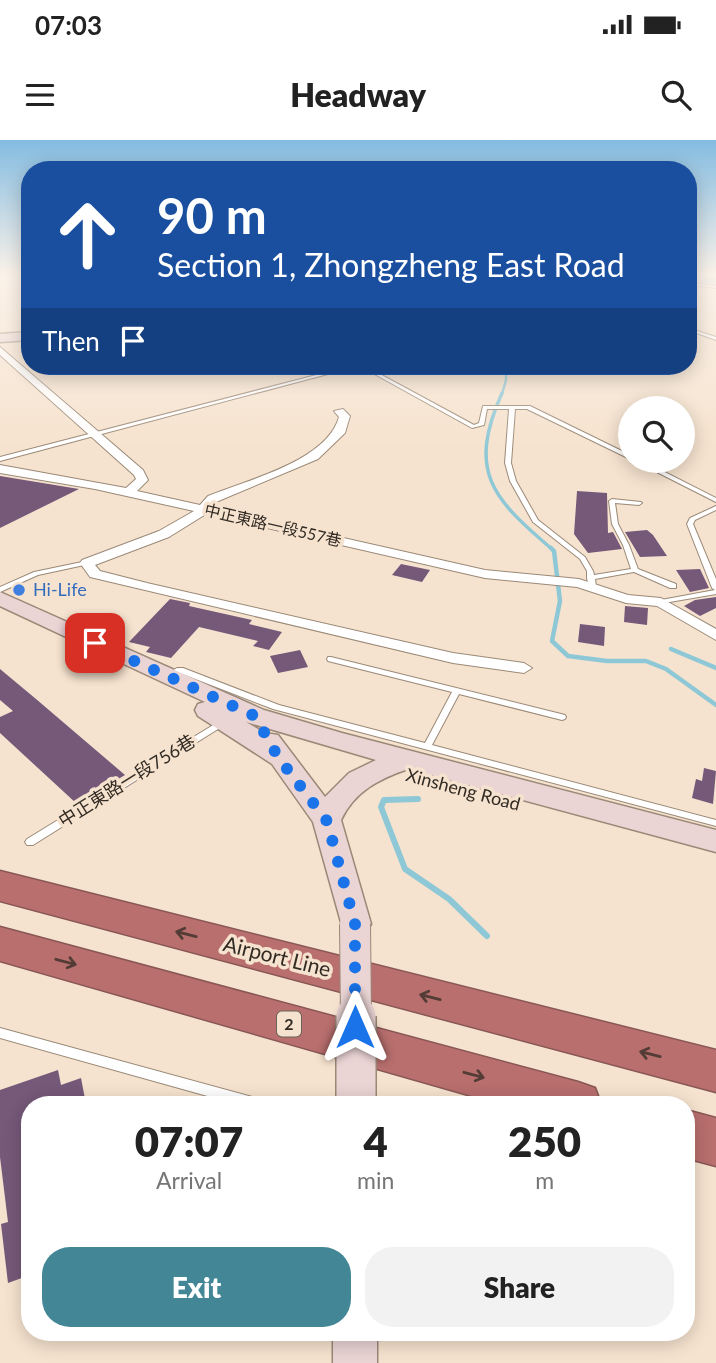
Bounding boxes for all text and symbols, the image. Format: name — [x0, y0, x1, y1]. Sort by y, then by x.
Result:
text: 07:03 — [35, 9, 102, 41]
text: Headway — [290, 75, 426, 114]
icon: menu — [21, 76, 59, 114]
icon: search — [657, 76, 695, 114]
text: 90 m — [157, 186, 267, 244]
icon: ahead — [42, 189, 133, 280]
text: Section 1, Zhongzheng East Road — [157, 245, 625, 284]
icon: arrive — [114, 322, 152, 360]
text: Then — [42, 325, 100, 357]
map controls — [618, 396, 695, 473]
button: search — [618, 396, 695, 473]
street label: 中正東路一段557巷 — [203, 500, 343, 549]
place label: Hi-Life — [33, 578, 87, 600]
marker: Hi-Life — [11, 582, 27, 598]
pin — [65, 613, 125, 673]
icon: arrive — [76, 624, 114, 662]
street label: 中正東路一段756巷 — [54, 729, 199, 831]
street label: Xinsheng Road — [404, 763, 523, 815]
one-way arrow — [175, 927, 198, 940]
street label: Airport Line — [221, 930, 334, 981]
one-way arrow — [55, 957, 77, 970]
position arrow — [318, 990, 392, 1064]
one-way arrow — [419, 990, 442, 1003]
road number: 2 — [277, 1012, 301, 1037]
one-way arrow — [639, 1047, 662, 1060]
one-way arrow — [463, 1070, 485, 1083]
text: 07:07 — [135, 1116, 243, 1166]
text: 4 — [364, 1116, 388, 1166]
text: 250 — [508, 1116, 581, 1166]
text: Arrival — [156, 1166, 222, 1194]
text: min — [357, 1166, 394, 1194]
text: m — [535, 1166, 554, 1194]
button: Exit — [42, 1247, 351, 1327]
button: Share — [365, 1247, 674, 1327]

